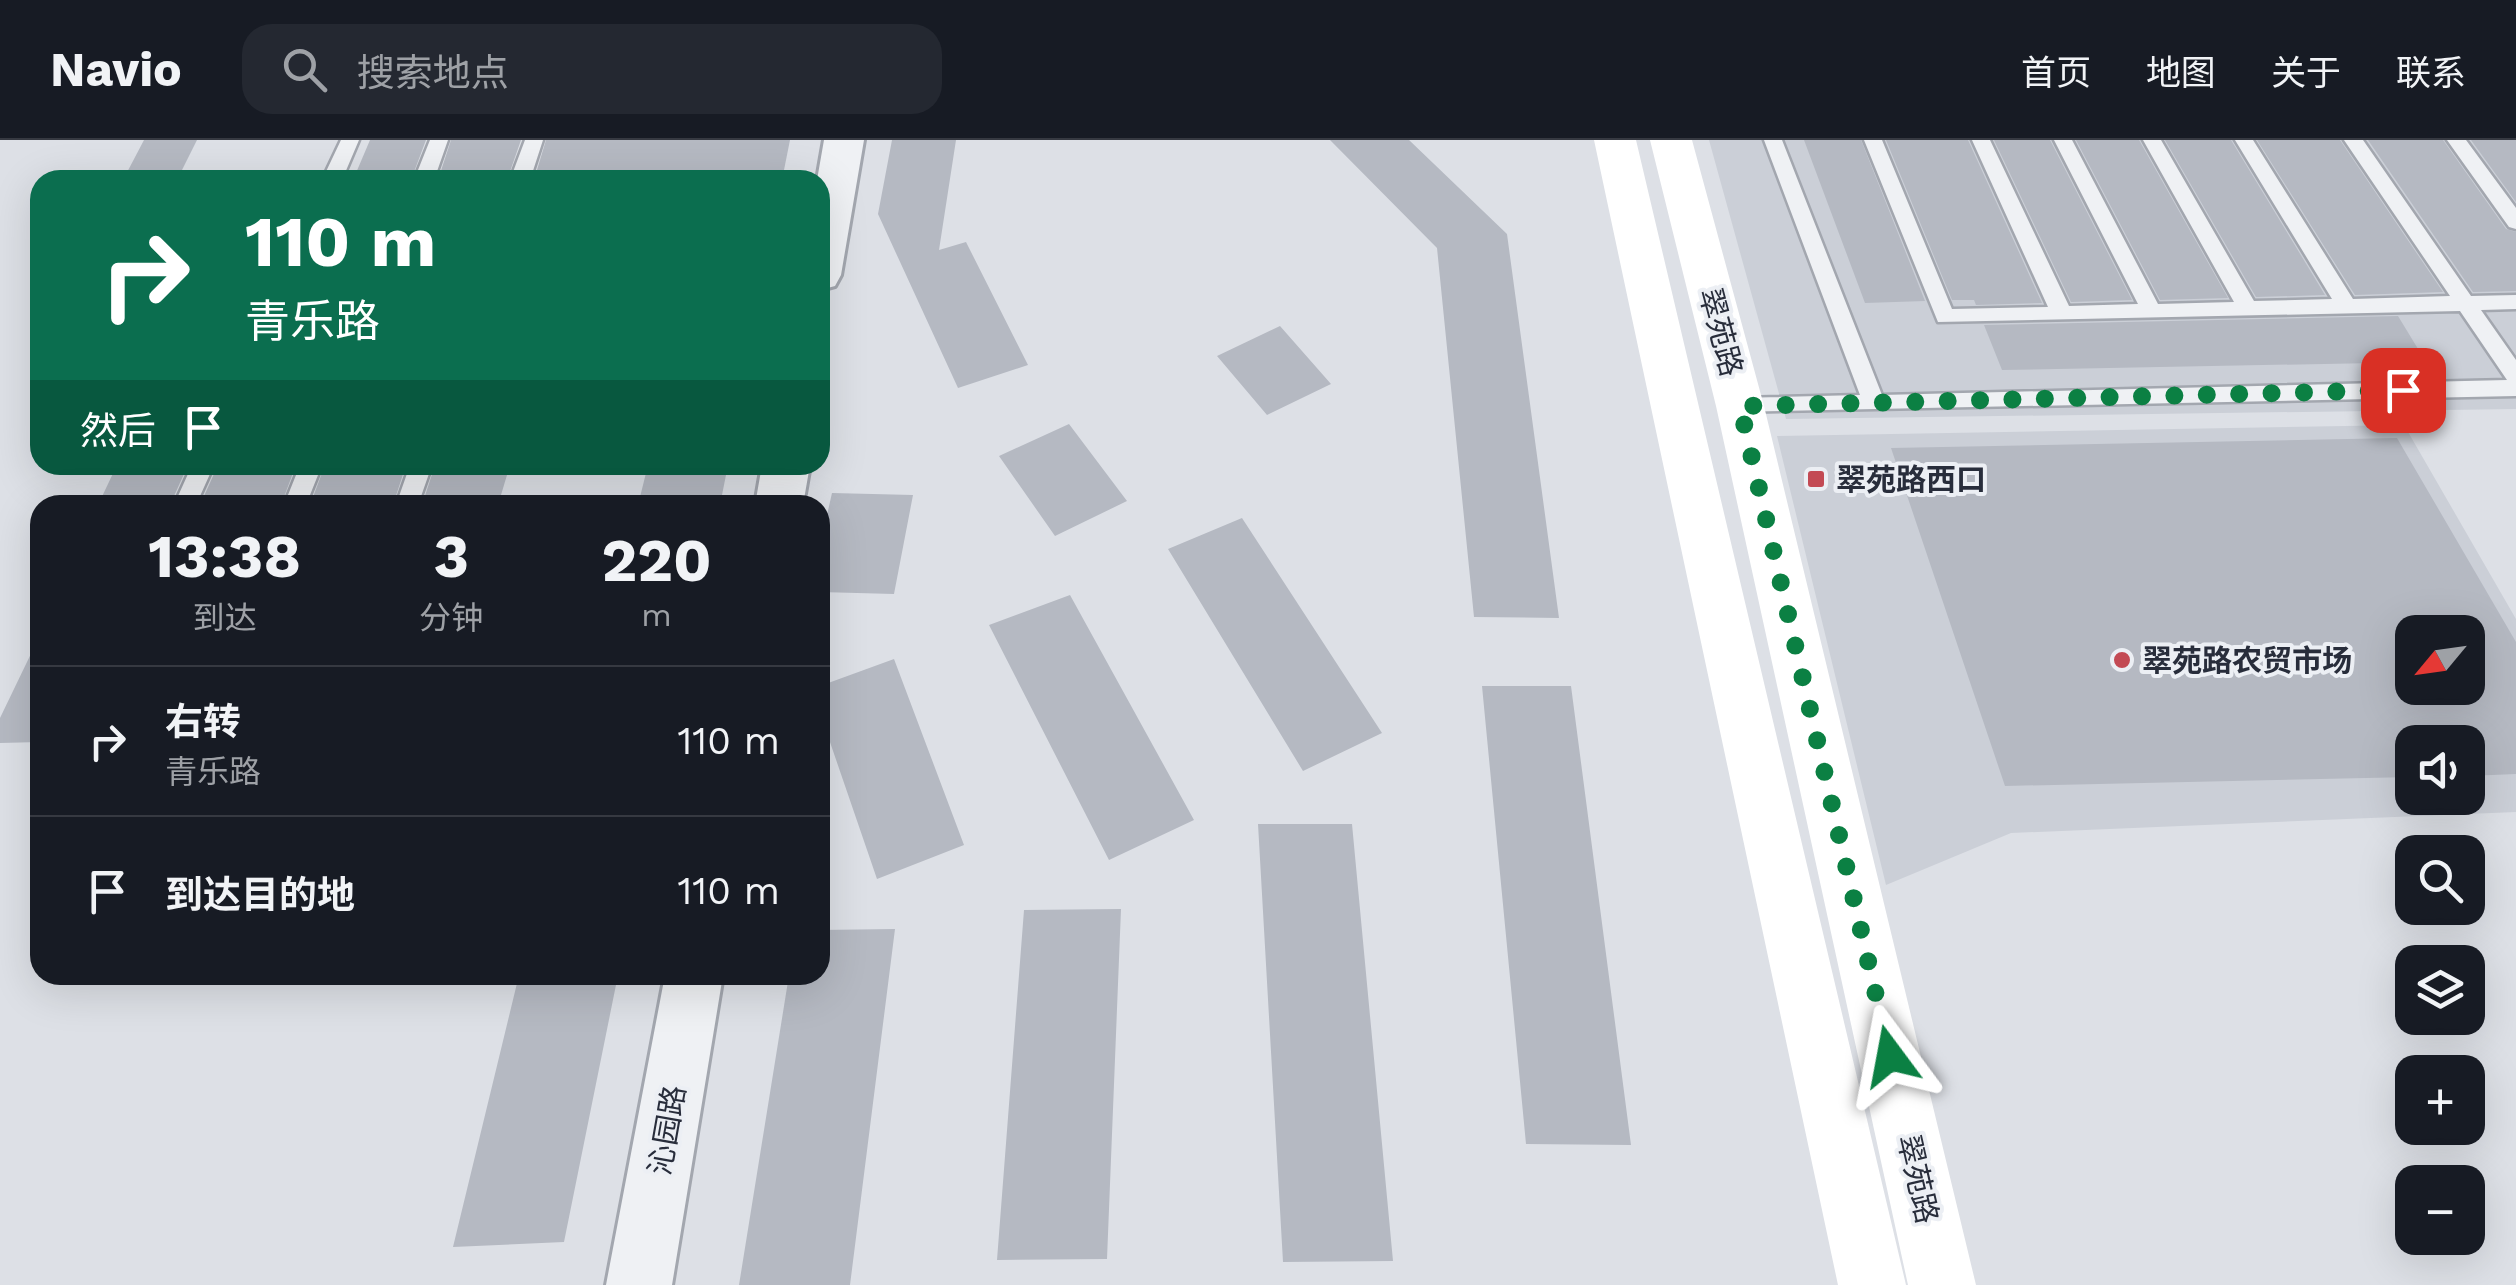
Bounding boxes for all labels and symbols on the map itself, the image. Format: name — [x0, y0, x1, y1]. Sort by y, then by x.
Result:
street label: 翠苑路 — [1692, 284, 1750, 380]
pin — [2361, 348, 2446, 433]
place label: 翠苑路西口 — [1836, 462, 1986, 497]
marker: 翠苑路西口 — [1805, 468, 1827, 490]
north arrow — [2395, 615, 2485, 705]
place label: 翠苑路农贸市场 — [2142, 643, 2352, 678]
marker: 翠苑路农贸市场 — [2111, 649, 2133, 671]
position arrow — [1838, 1004, 1942, 1108]
street label: 沁园路 — [642, 1083, 692, 1177]
street label: 翠苑路 — [1891, 1131, 1945, 1227]

